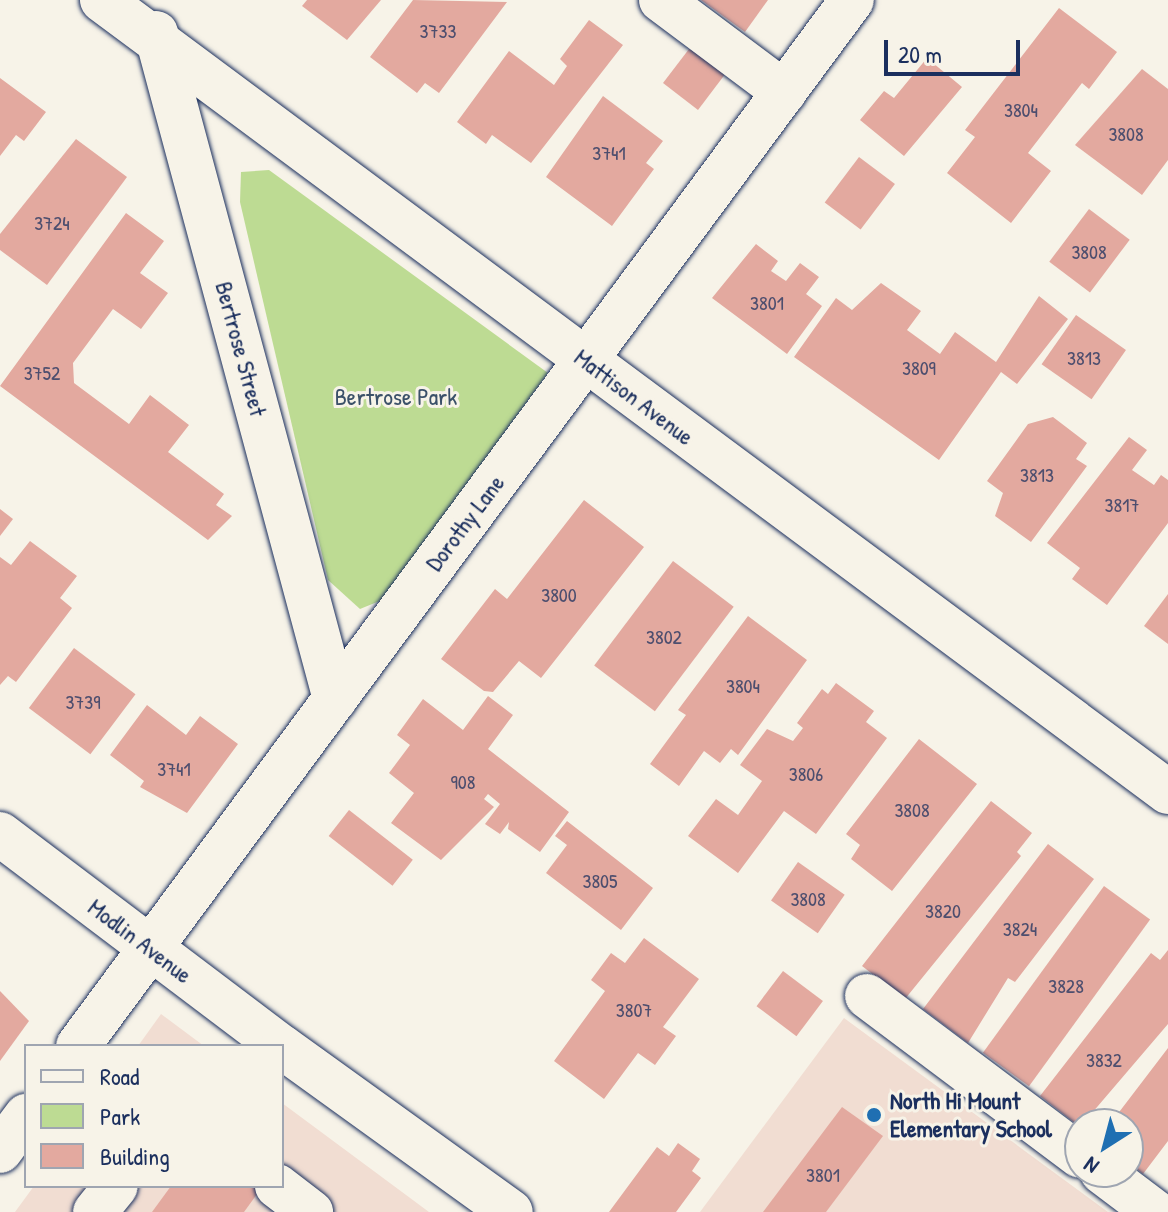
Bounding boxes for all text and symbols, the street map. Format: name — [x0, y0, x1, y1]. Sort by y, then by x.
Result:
house number: 3733 — [420, 18, 456, 42]
scale bar — [888, 24, 1024, 74]
text: 20 m — [898, 38, 942, 70]
house number: 3804 — [1004, 97, 1038, 121]
house number: 3808 — [1108, 121, 1144, 145]
house number: 3741 — [592, 140, 626, 164]
house number: 3724 — [34, 210, 70, 234]
house number: 3808 — [1071, 239, 1107, 263]
street label: Bertrose Street — [209, 278, 273, 420]
house number: 3801 — [750, 290, 784, 314]
street label: Mattison Avenue — [569, 343, 699, 451]
house number: 3813 — [1067, 345, 1101, 369]
house number: 3809 — [902, 355, 936, 379]
house number: 3752 — [24, 360, 60, 384]
park label: Bertrose Park — [335, 383, 457, 411]
house number: 3813 — [1020, 462, 1054, 486]
street label: Dorothy Lane — [420, 469, 510, 577]
house number: 3817 — [1105, 492, 1139, 516]
house number: 3800 — [541, 582, 577, 606]
house number: 3802 — [646, 624, 682, 648]
house number: 3804 — [726, 673, 760, 697]
house number: 3739 — [65, 689, 101, 713]
house number: 3741 — [157, 756, 191, 780]
house number: 3806 — [789, 761, 823, 785]
house number: 908 — [451, 769, 475, 793]
house number: 3808 — [894, 797, 930, 821]
house number: 3805 — [582, 868, 618, 892]
house number: 3808 — [790, 886, 826, 910]
street label: Modlin Avenue — [82, 893, 198, 989]
house number: 3820 — [925, 898, 961, 922]
house number: 3824 — [1003, 916, 1037, 940]
house number: 3828 — [1048, 973, 1084, 997]
house number: 3807 — [616, 997, 652, 1021]
legend — [24, 1044, 284, 1188]
house number: 3832 — [1086, 1047, 1122, 1071]
text: Road — [100, 1060, 139, 1092]
place label: North Hi Mount Elementary School — [890, 1087, 1052, 1143]
text: Park — [100, 1100, 140, 1132]
marker: North Hi Mount Elementary School — [865, 1106, 883, 1124]
north arrow — [1064, 1108, 1144, 1188]
text: Building — [100, 1140, 170, 1172]
text: N — [1078, 1150, 1105, 1181]
house number: 3801 — [806, 1162, 840, 1186]

